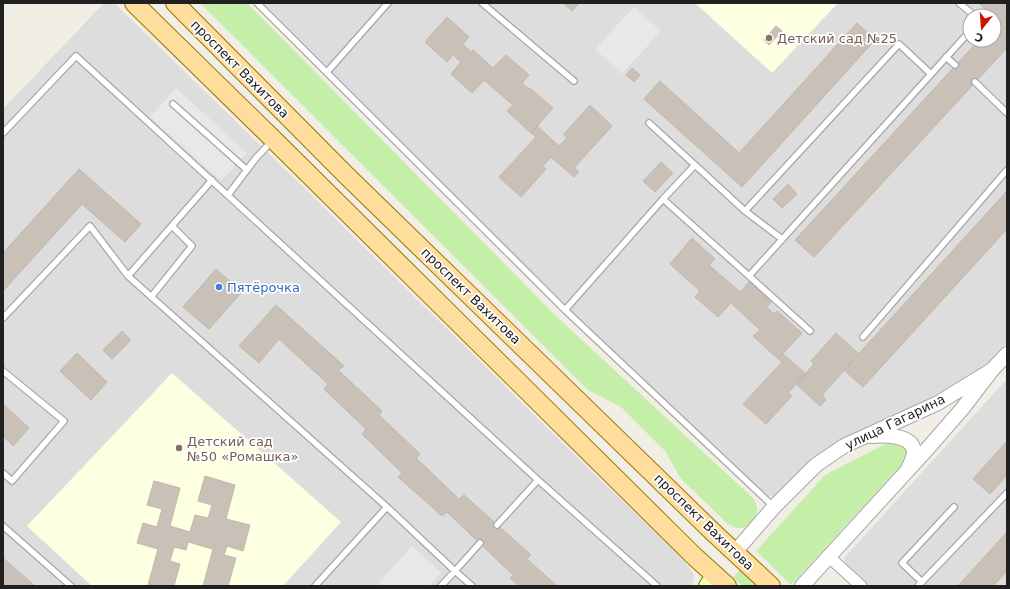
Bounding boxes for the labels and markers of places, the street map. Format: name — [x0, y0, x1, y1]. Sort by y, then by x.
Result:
place label: Детский сад №25 — [777, 31, 897, 46]
marker: Детский сад №25 — [764, 33, 774, 43]
place label: Пятёрочка — [227, 280, 300, 295]
marker: Пятёрочка — [214, 282, 224, 292]
place label: Детский сад №50 «Ромашка» — [187, 434, 298, 464]
marker: Детский сад №50 «Ромашка» — [174, 443, 184, 453]

